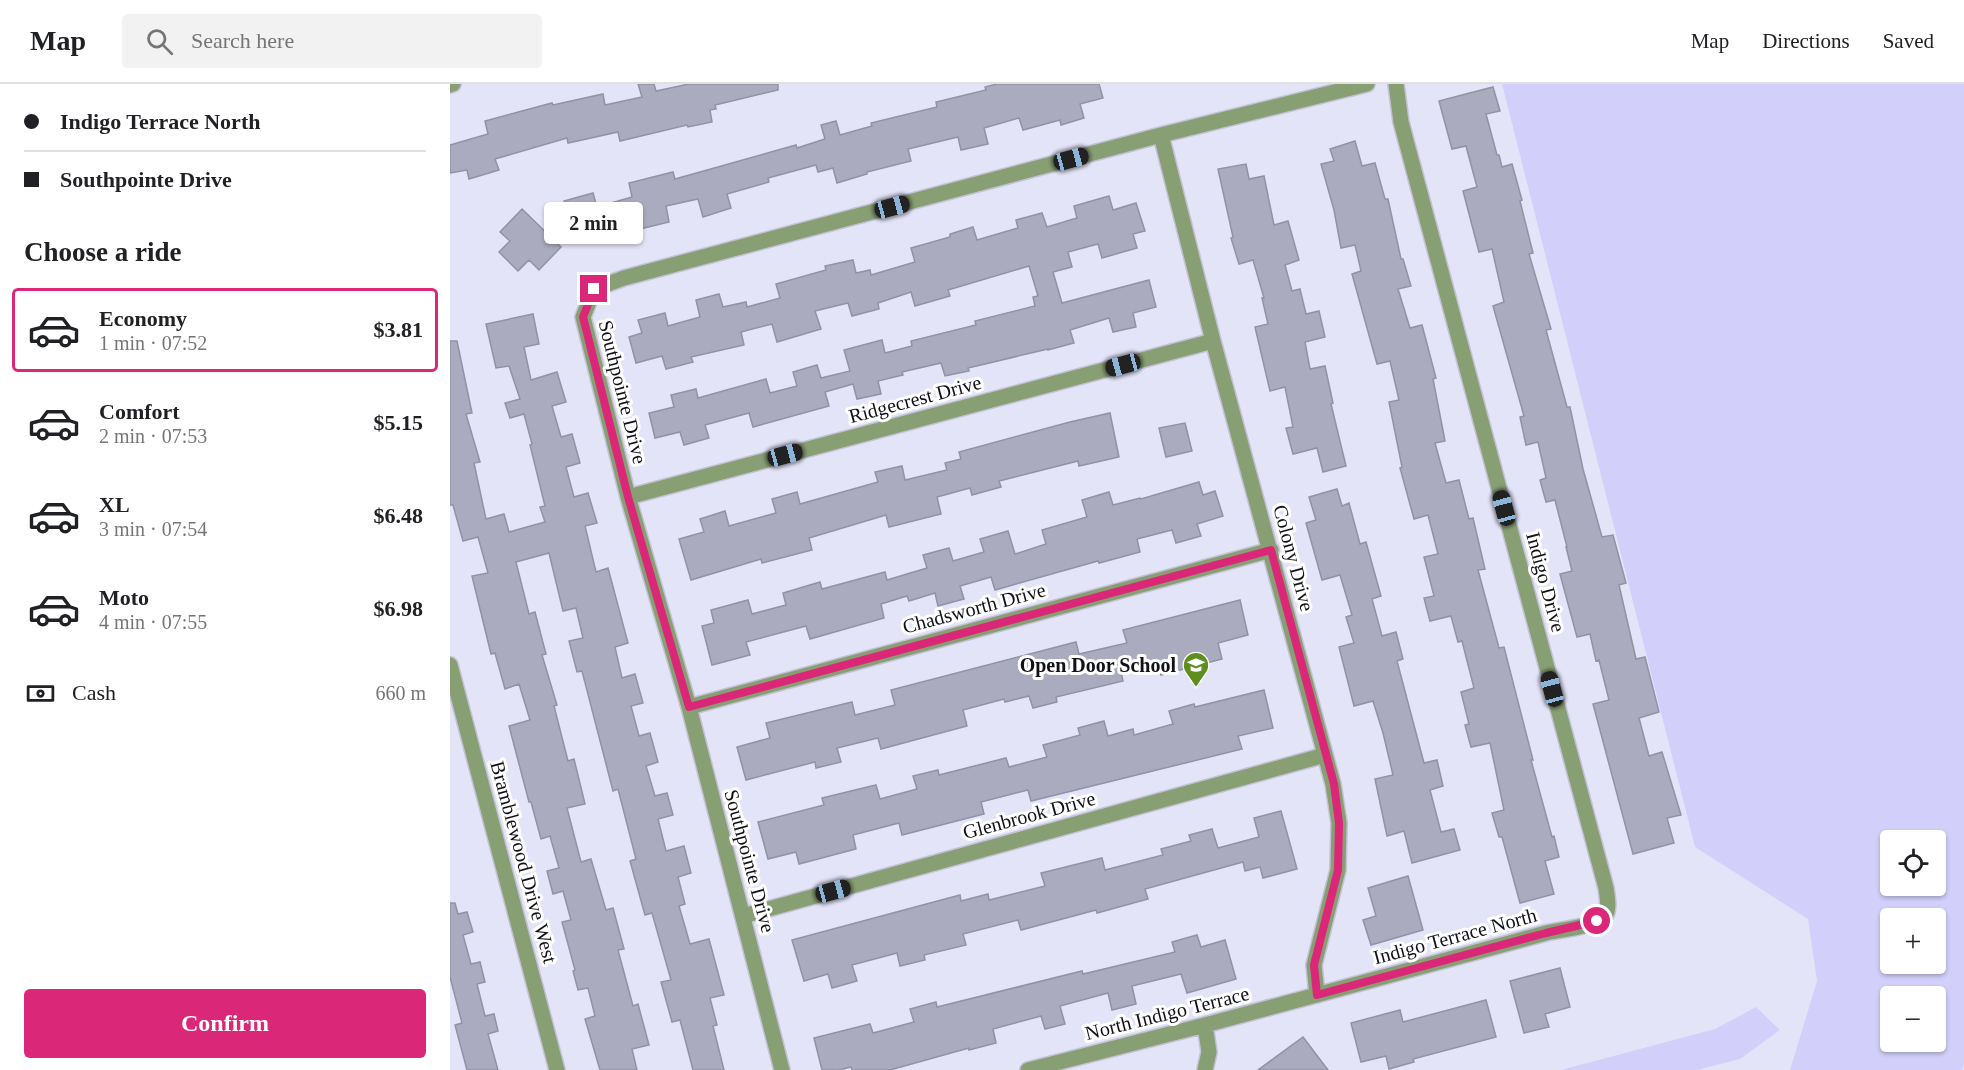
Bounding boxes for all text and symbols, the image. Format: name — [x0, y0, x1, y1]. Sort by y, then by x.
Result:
search box — [122, 14, 542, 68]
text: Map — [30, 25, 86, 56]
icon: search — [143, 25, 176, 58]
text: Search here — [191, 28, 294, 53]
text: Map — [1691, 29, 1729, 53]
text: Directions — [1762, 29, 1850, 53]
text: Saved — [1883, 29, 1934, 53]
text: Indigo Terrace North — [60, 109, 260, 134]
car — [1051, 146, 1091, 172]
text: Southpointe Drive — [60, 167, 232, 192]
car — [872, 194, 912, 220]
callout: 2 min — [544, 202, 644, 244]
text: 2 min — [569, 212, 618, 234]
text: Choose a ride — [24, 237, 182, 267]
route end — [580, 275, 607, 302]
icon: car — [27, 303, 81, 357]
text: Economy — [99, 306, 187, 331]
text: $3.81 — [374, 317, 423, 342]
street label: Southpointe Drive — [594, 318, 652, 466]
text: 1 min · 07:52 — [99, 332, 207, 354]
car — [1103, 352, 1143, 378]
street label: Ridgecrest Drive — [846, 371, 984, 428]
icon: car — [27, 396, 81, 450]
text: Comfort — [99, 399, 180, 424]
text: $5.15 — [374, 410, 423, 435]
text: 2 min · 07:53 — [99, 425, 207, 447]
car — [765, 442, 805, 468]
car — [1491, 488, 1517, 528]
icon: car — [27, 489, 81, 543]
text: XL — [99, 492, 130, 517]
street label: Colony Drive — [1268, 502, 1319, 614]
text: $6.48 — [374, 503, 423, 528]
text: 3 min · 07:54 — [99, 518, 207, 540]
street label: Indigo Drive — [1521, 530, 1570, 635]
street label: Chadsworth Drive — [900, 578, 1048, 638]
icon: car — [27, 582, 81, 636]
text: Moto — [99, 585, 149, 610]
text: $6.98 — [374, 596, 423, 621]
text: 4 min · 07:55 — [99, 611, 207, 633]
school or university icon: Open Door School — [1181, 650, 1211, 688]
place label: Open Door School — [1020, 654, 1176, 677]
car — [1539, 669, 1565, 709]
icon: cash — [24, 677, 57, 710]
text: Cash — [72, 680, 116, 705]
text: 660 m — [375, 682, 426, 704]
street label: Bramblewood Drive West — [486, 759, 562, 966]
street label: Southpointe Drive — [719, 787, 780, 935]
street label: Glenbrook Drive — [960, 787, 1098, 843]
map controls — [1880, 830, 1946, 1052]
button: locate — [1880, 830, 1946, 896]
car — [813, 878, 853, 904]
street label: Indigo Terrace North — [1371, 904, 1539, 969]
route start — [1583, 907, 1610, 934]
button: + — [1880, 908, 1946, 974]
street label: North Indigo Terrace — [1083, 982, 1252, 1045]
button: − — [1880, 986, 1946, 1052]
button: Confirm — [24, 989, 426, 1058]

